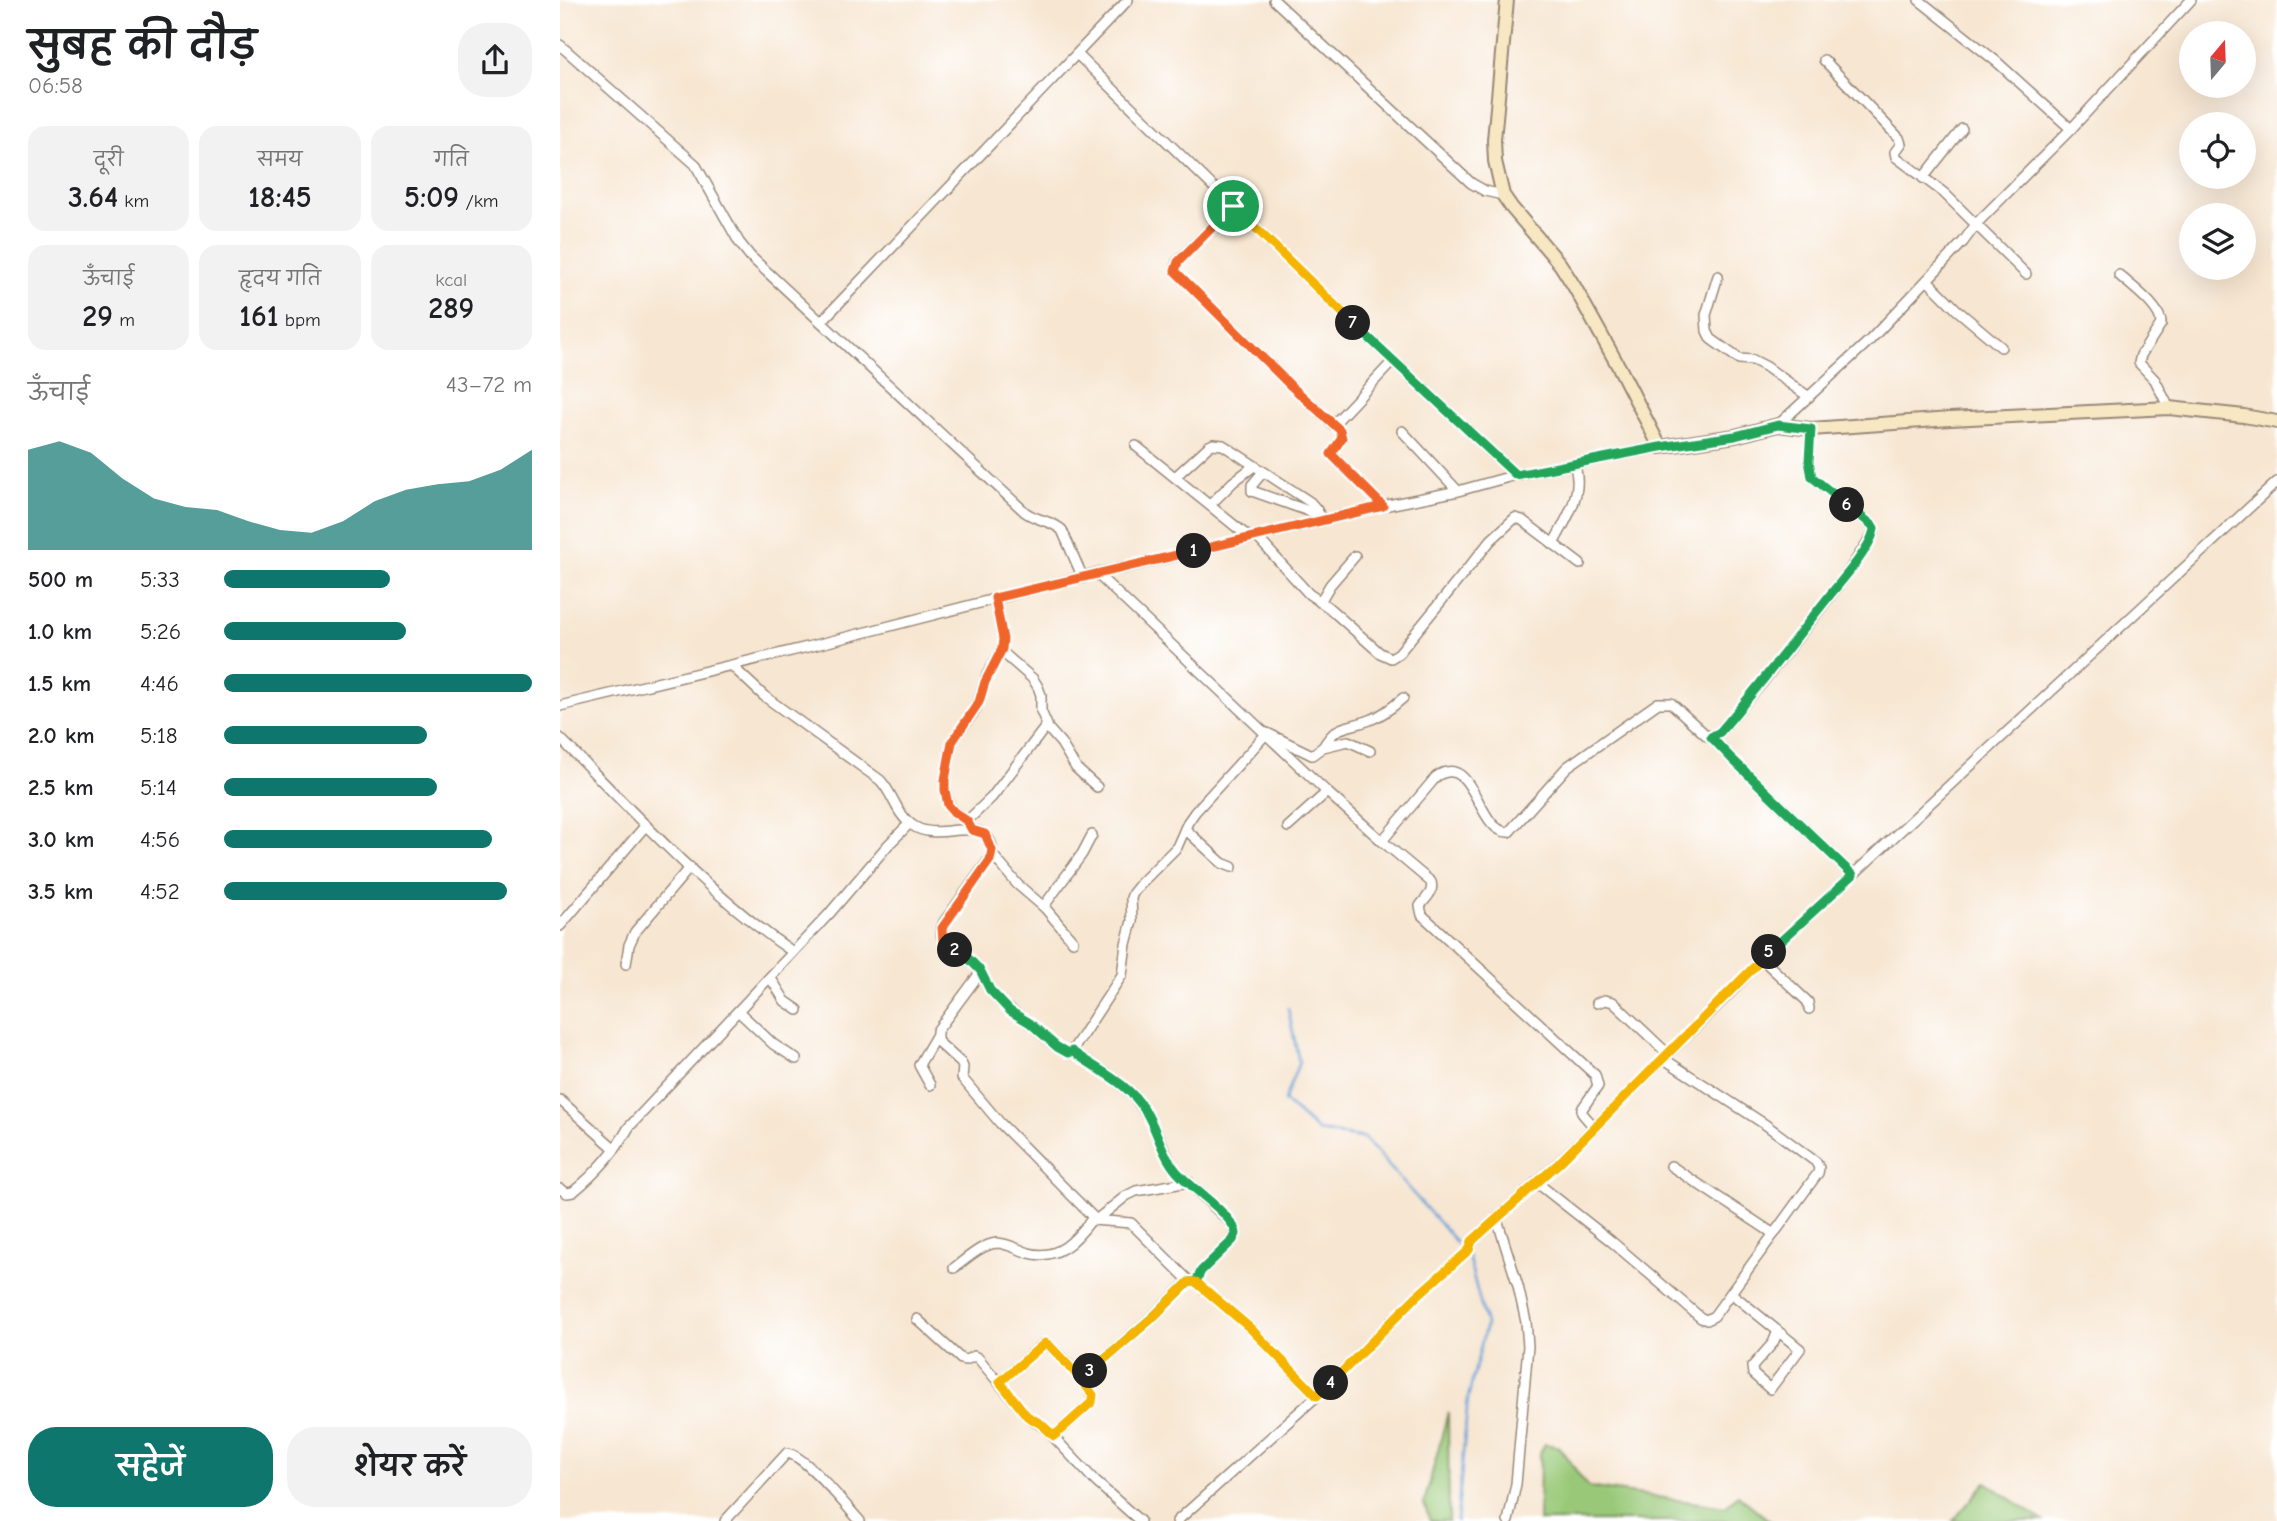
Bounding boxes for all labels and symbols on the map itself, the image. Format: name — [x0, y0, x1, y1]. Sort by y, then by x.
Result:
north arrow — [2179, 21, 2256, 98]
pin — [1203, 176, 1263, 236]
pin: 7 — [1336, 306, 1370, 340]
pin: 6 — [1830, 488, 1864, 522]
pin: 1 — [1176, 534, 1212, 568]
pin: 2 — [938, 932, 972, 968]
pin: 5 — [1752, 934, 1786, 970]
pin: 3 — [1072, 1354, 1108, 1388]
pin: 4 — [1314, 1366, 1348, 1400]

